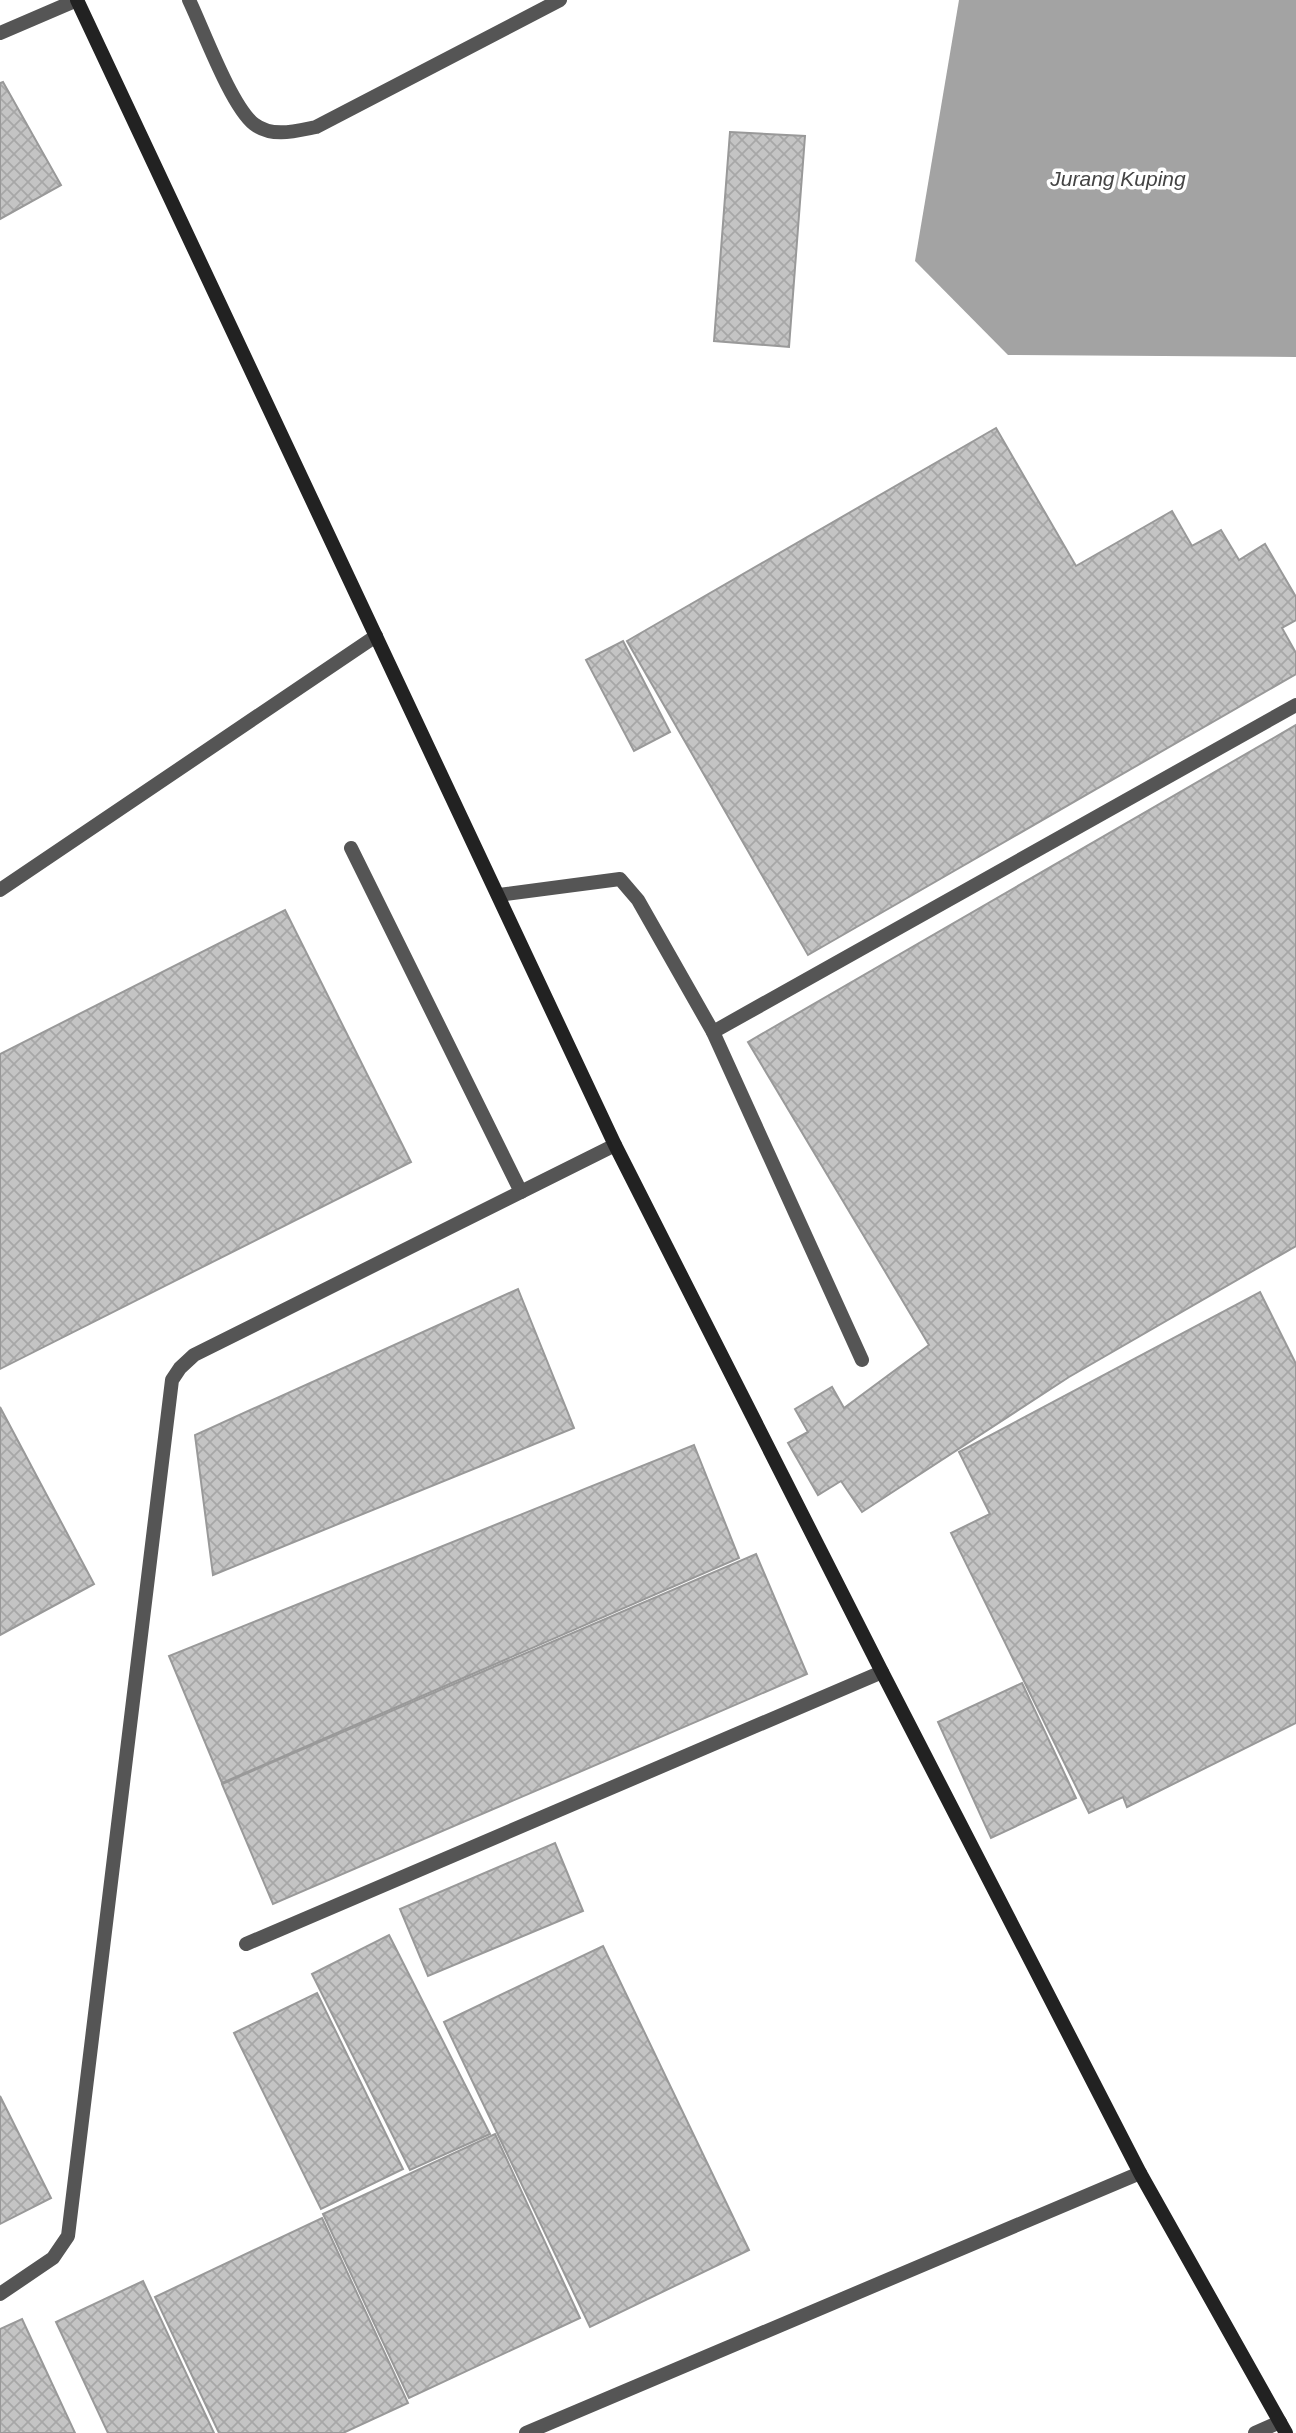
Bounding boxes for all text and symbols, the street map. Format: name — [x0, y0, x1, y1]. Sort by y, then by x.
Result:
water label: Jurang Kuping — [1049, 167, 1186, 190]

